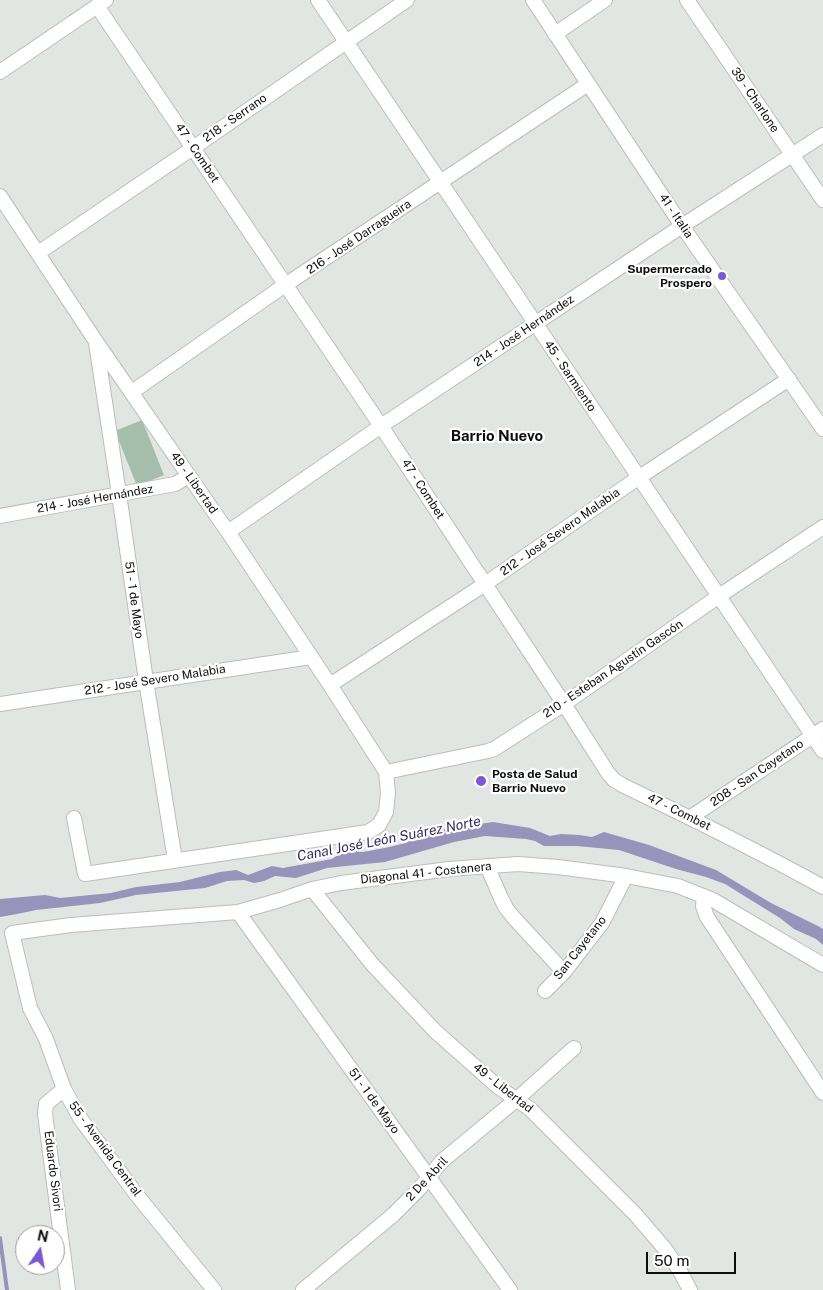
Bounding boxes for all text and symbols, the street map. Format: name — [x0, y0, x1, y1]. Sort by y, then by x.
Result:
street label: 39 - Charlone — [728, 65, 782, 135]
street label: 218 - Serrano — [200, 91, 270, 145]
street label: 47 - Combet — [172, 120, 222, 186]
street label: 41 - Italia — [656, 191, 696, 241]
street label: 216 - José Darragueira — [304, 197, 414, 277]
place label: Supermercado Prospero — [627, 262, 712, 290]
marker: Supermercado Prospero — [716, 270, 728, 282]
street label: 214 - José Hernández — [471, 292, 577, 370]
street label: 45 - Sarmiento — [541, 338, 599, 414]
district label: Barrio Nuevo — [451, 427, 543, 445]
street label: 49 - Libertad — [167, 449, 221, 517]
street label: 47 - Combet — [398, 456, 448, 522]
street label: 214 - José Hernández — [36, 482, 154, 516]
street label: 212 - José Severo Malabia — [497, 485, 623, 579]
street label: 51 - 1 de Mayo — [121, 561, 147, 639]
street label: 210 - Esteban Agustín Gascón — [540, 617, 686, 721]
street label: 212 - José Severo Malabia — [83, 662, 227, 698]
street label: 208 - San Cayetano — [708, 736, 806, 810]
place label: Posta de Salud Barrio Nuevo — [492, 767, 578, 795]
marker: Posta de Salud Barrio Nuevo — [474, 774, 488, 788]
street label: 47 - Combet — [645, 790, 713, 834]
water label: Canal José León Suárez Norte — [296, 813, 482, 865]
street label: Diagonal 41 - Costanera — [360, 859, 492, 887]
street label: San Cayetano — [551, 913, 609, 983]
street label: 49 - Libertad — [470, 1060, 536, 1116]
street label: 51 - 1 de Mayo — [345, 1065, 403, 1137]
street label: 55 - Avenida Central — [66, 1099, 144, 1199]
street label: Eduardo Sivori — [41, 1130, 65, 1212]
street label: 2 De Abril — [403, 1154, 451, 1204]
north arrow — [15, 1225, 65, 1275]
text: N — [36, 1227, 50, 1245]
scale bar — [648, 1242, 738, 1274]
text: 50 m — [654, 1252, 689, 1269]

